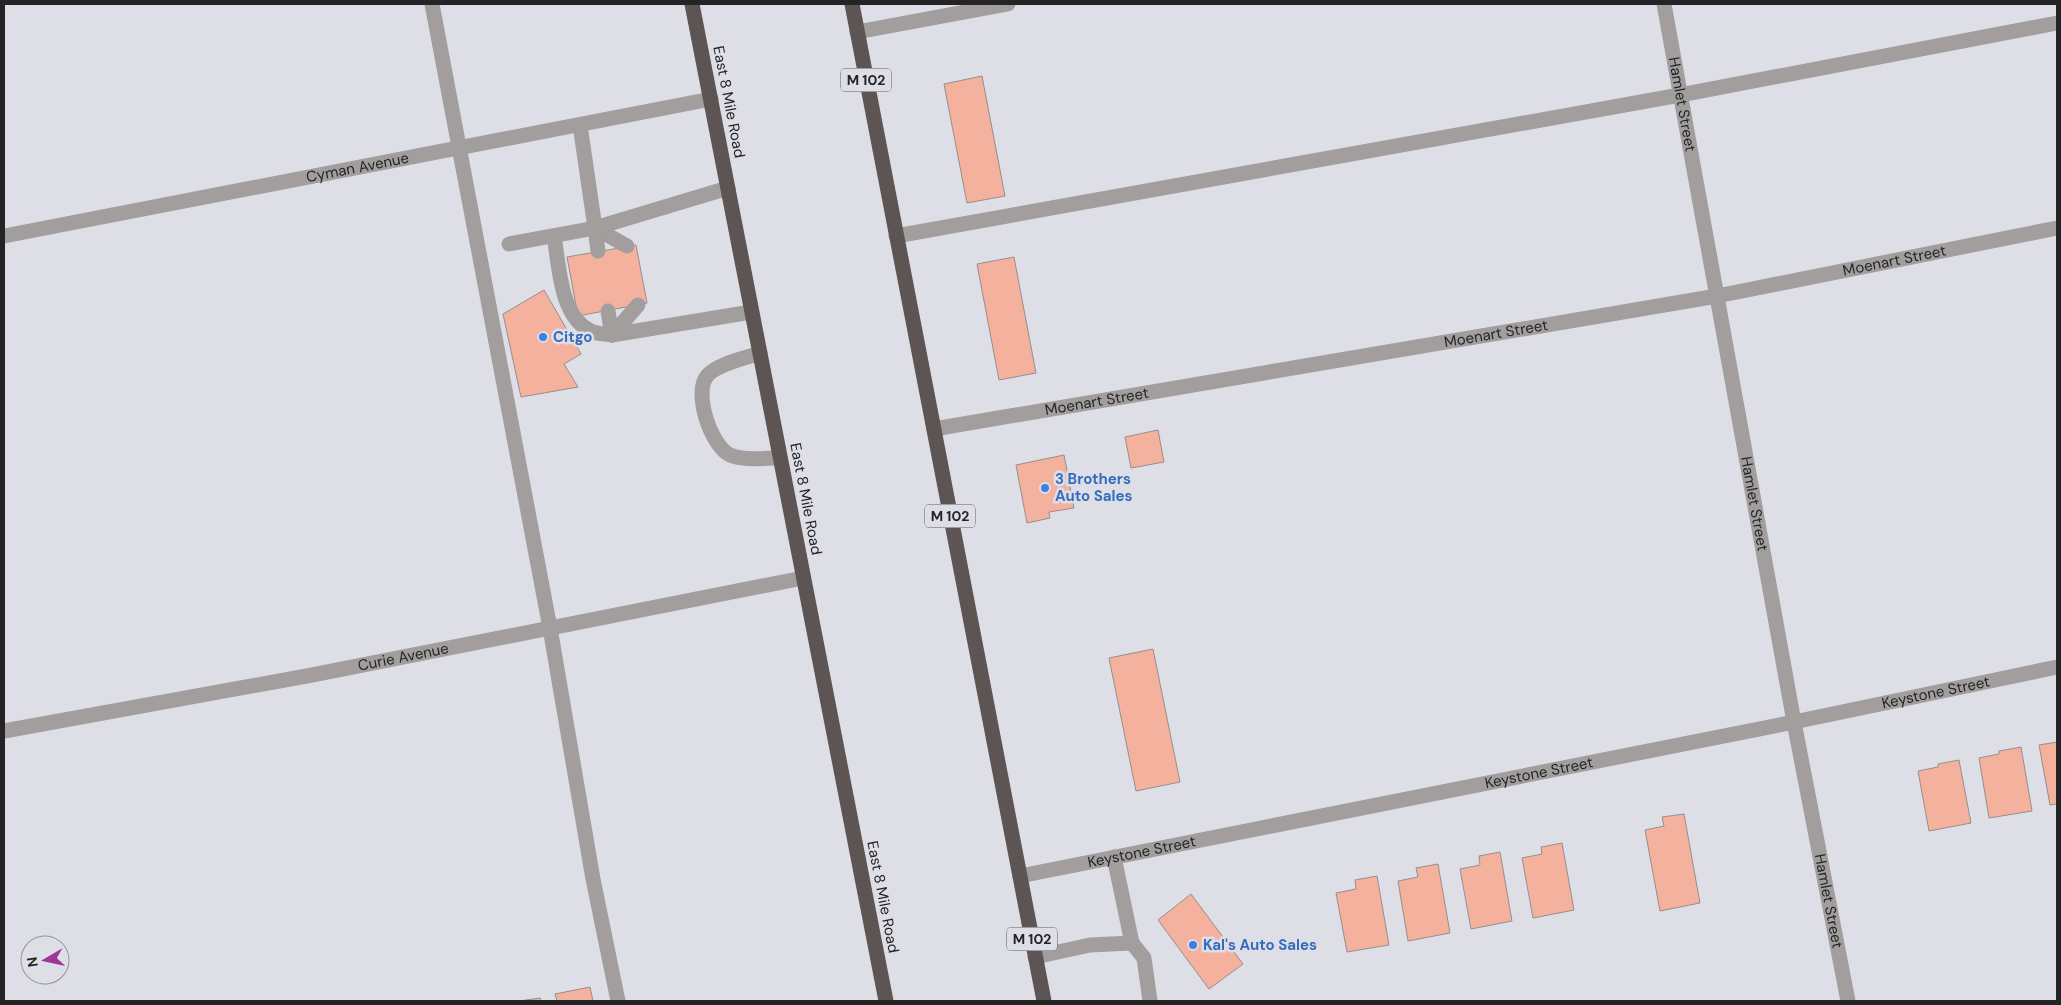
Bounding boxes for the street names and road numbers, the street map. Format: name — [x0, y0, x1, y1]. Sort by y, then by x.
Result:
street label: East 8 Mile Road — [708, 44, 750, 160]
street label: Hamlet Street — [1664, 55, 1701, 153]
road number: M 102 — [841, 68, 891, 92]
street label: Cyman Avenue — [304, 148, 411, 187]
street label: Moenart Street — [1841, 240, 1948, 281]
street label: Moenart Street — [1443, 315, 1549, 352]
street label: Moenart Street — [1043, 383, 1150, 420]
street label: East 8 Mile Road — [785, 441, 827, 557]
street label: Hamlet Street — [1736, 455, 1773, 553]
road number: M 102 — [925, 504, 975, 528]
street label: Curie Avenue — [356, 638, 450, 676]
street label: Keystone Street — [1880, 671, 1992, 713]
street label: Keystone Street — [1483, 752, 1595, 793]
street label: Keystone Street — [1086, 831, 1198, 872]
street label: East 8 Mile Road — [862, 839, 904, 955]
street label: Hamlet Street — [1810, 852, 1848, 950]
road number: M 102 — [1007, 928, 1057, 951]

